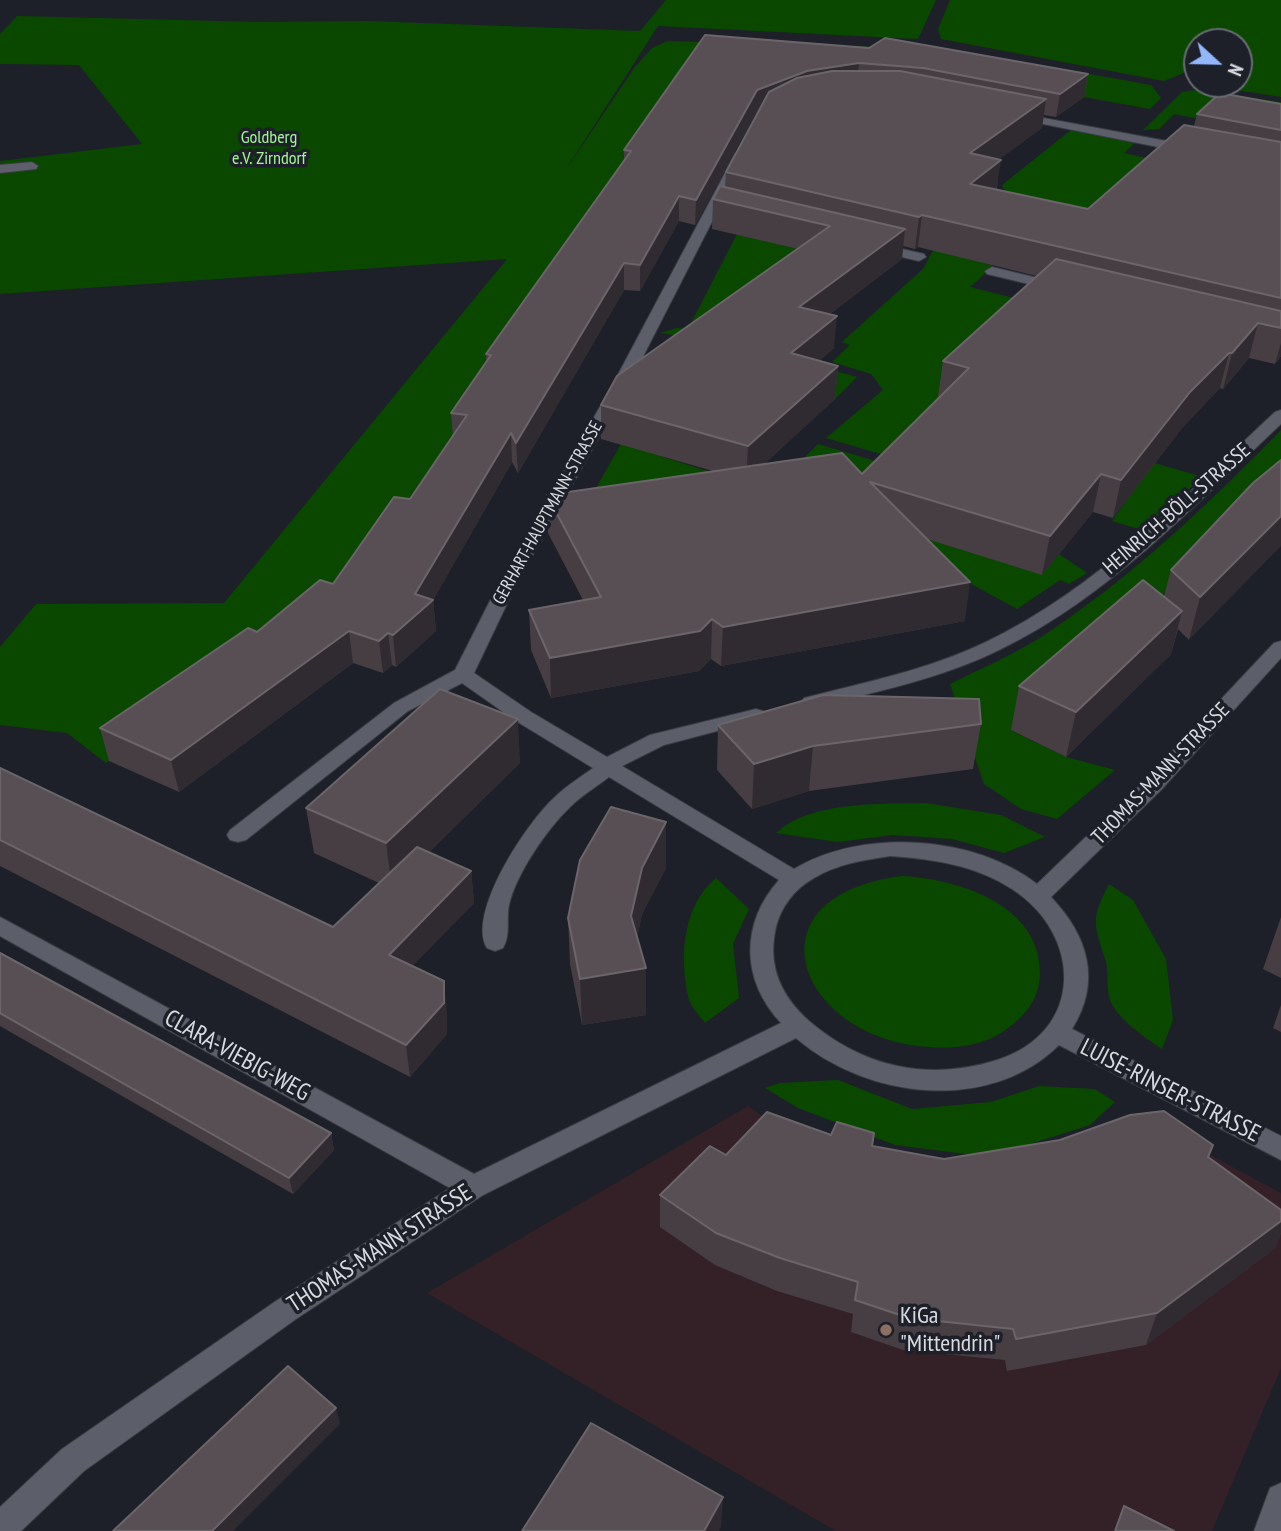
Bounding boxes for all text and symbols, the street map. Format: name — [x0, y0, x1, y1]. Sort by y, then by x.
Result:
north arrow — [1183, 28, 1253, 98]
text: N — [1223, 61, 1249, 79]
park label: Goldberg e.V. Zirndorf — [232, 127, 306, 170]
street label: GERHART-HAUPTMANN-STRASSE — [489, 418, 607, 608]
street label: HEINRICH-BÖLL-STRASSE — [1098, 438, 1256, 580]
street label: THOMAS-MANN-STRASSE — [1087, 698, 1235, 850]
street label: CLARA-VIEBIG-WEG — [159, 1004, 315, 1108]
street label: LUISE-RINSER-STRASSE — [1075, 1033, 1265, 1149]
street label: THOMAS-MANN-STRASSE — [282, 1179, 478, 1319]
place label: KiGa "Mittendrin" — [900, 1302, 1000, 1358]
marker: KiGa "Mittendrin" — [878, 1322, 894, 1338]

